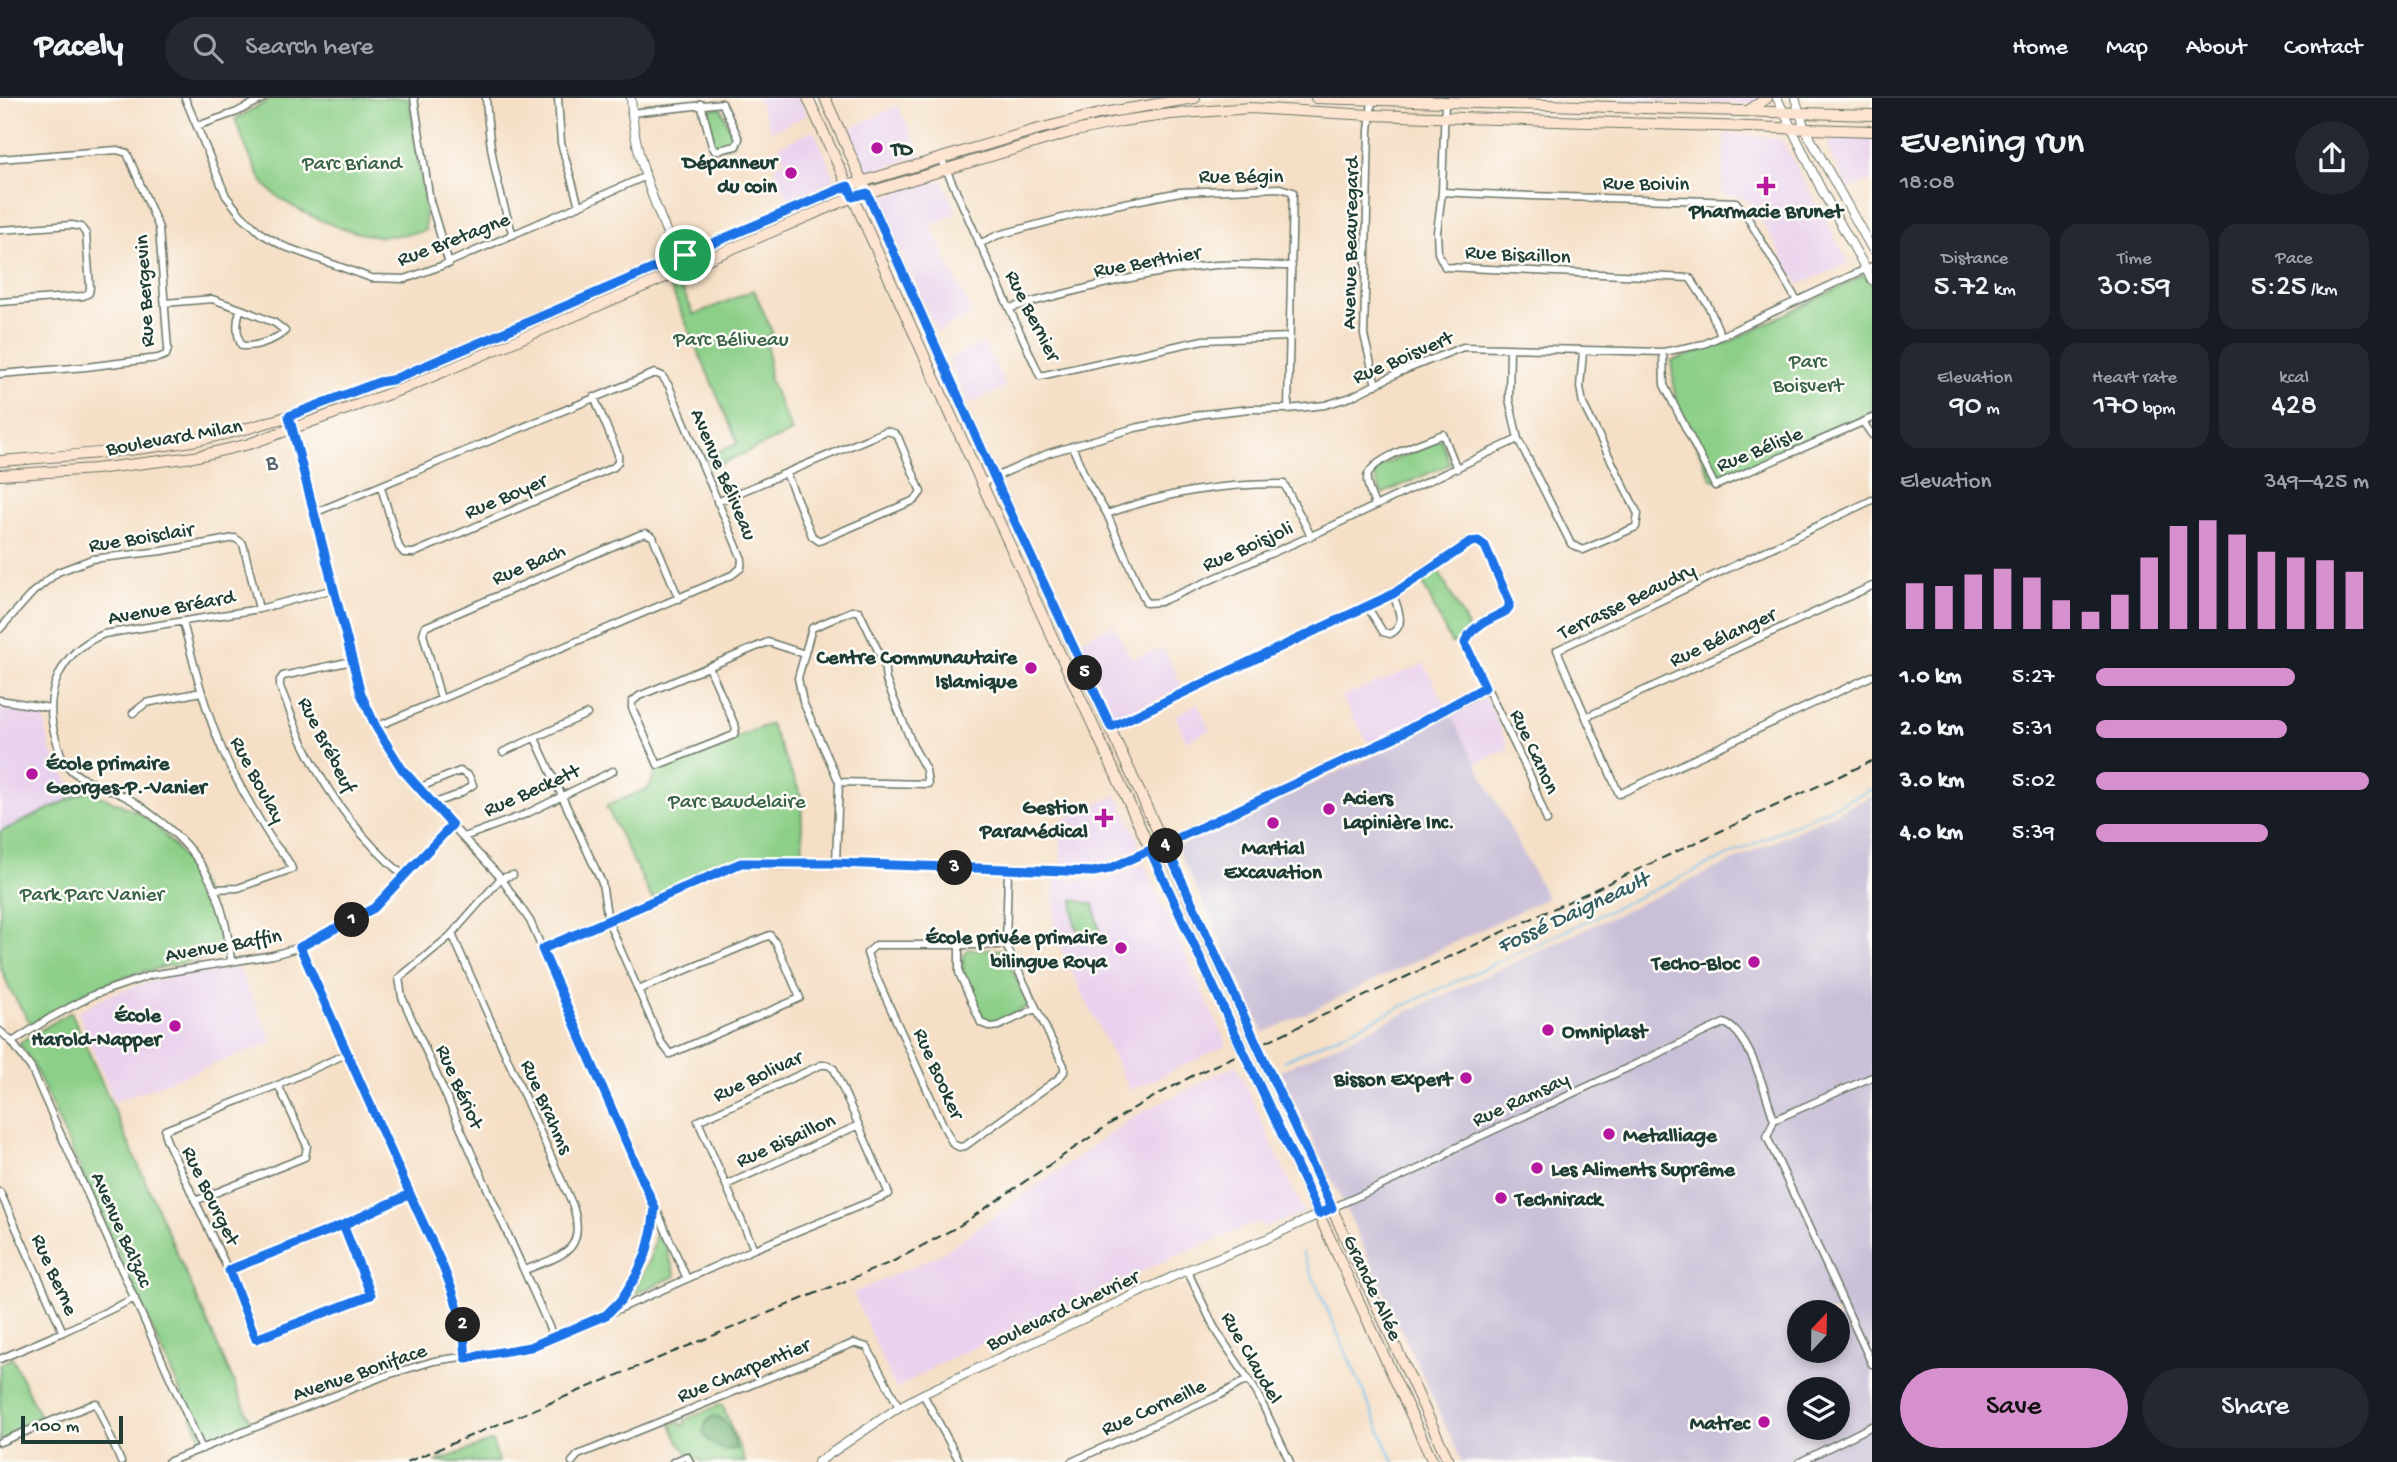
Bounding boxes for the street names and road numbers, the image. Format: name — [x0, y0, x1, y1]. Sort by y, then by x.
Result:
street label: Avenue Beauregard — [1338, 155, 1367, 330]
street label: Rue Bégin — [1199, 166, 1283, 191]
street label: Rue Boivin — [1602, 172, 1689, 199]
street label: Rue Bretagne — [394, 208, 515, 274]
street label: Rue Bergevin — [131, 234, 162, 348]
street label: Rue Berthier — [1092, 241, 1205, 285]
street label: Rue Bisaillon — [1464, 241, 1571, 272]
street label: Rue Bernier — [997, 267, 1065, 368]
street label: Rue Boisvert — [1349, 326, 1460, 392]
street label: Avenue Béliveau — [683, 406, 761, 545]
street label: Boulevard Milan — [104, 415, 245, 464]
street label: Rue Bélisle — [1714, 422, 1808, 480]
street label: Rue Boyer — [461, 469, 553, 527]
street label: Rue Boisjoli — [1199, 517, 1298, 579]
street label: Rue Boisclair — [87, 519, 197, 560]
street label: Rue Bach — [489, 540, 570, 593]
street label: Terrasse Beaudry — [1554, 559, 1700, 648]
street label: Avenue Bréard — [106, 586, 239, 633]
street label: Rue Bélanger — [1666, 603, 1782, 675]
street label: Rue Brébeuf — [290, 694, 360, 799]
street label: Rue Canon — [1502, 706, 1563, 799]
street label: Rue Boulay — [223, 733, 289, 828]
street label: Rue Beckett — [480, 759, 587, 825]
street label: Avenue Baffin — [163, 925, 284, 970]
street label: Rue Booker — [906, 1025, 969, 1125]
street label: Rue Bériot — [428, 1041, 488, 1136]
street label: Rue Bolivar — [710, 1046, 809, 1110]
street label: Rue Brahms — [513, 1056, 577, 1160]
street label: Rue Ramsay — [1469, 1068, 1574, 1134]
street label: Rue Bisaillon — [733, 1109, 840, 1175]
street label: Rue Bourget — [174, 1143, 245, 1252]
street label: Avenue Balzac — [83, 1169, 157, 1293]
street label: Rue Berne — [24, 1231, 82, 1321]
street label: Grande Allée — [1335, 1232, 1407, 1346]
street label: Boulevard Chevrier — [982, 1265, 1145, 1359]
street label: Rue Claudel — [1214, 1308, 1286, 1409]
street label: Rue Charpentier — [674, 1334, 816, 1410]
street label: Avenue Boniface — [290, 1339, 432, 1409]
street label: Rue Corneille — [1098, 1375, 1212, 1443]

